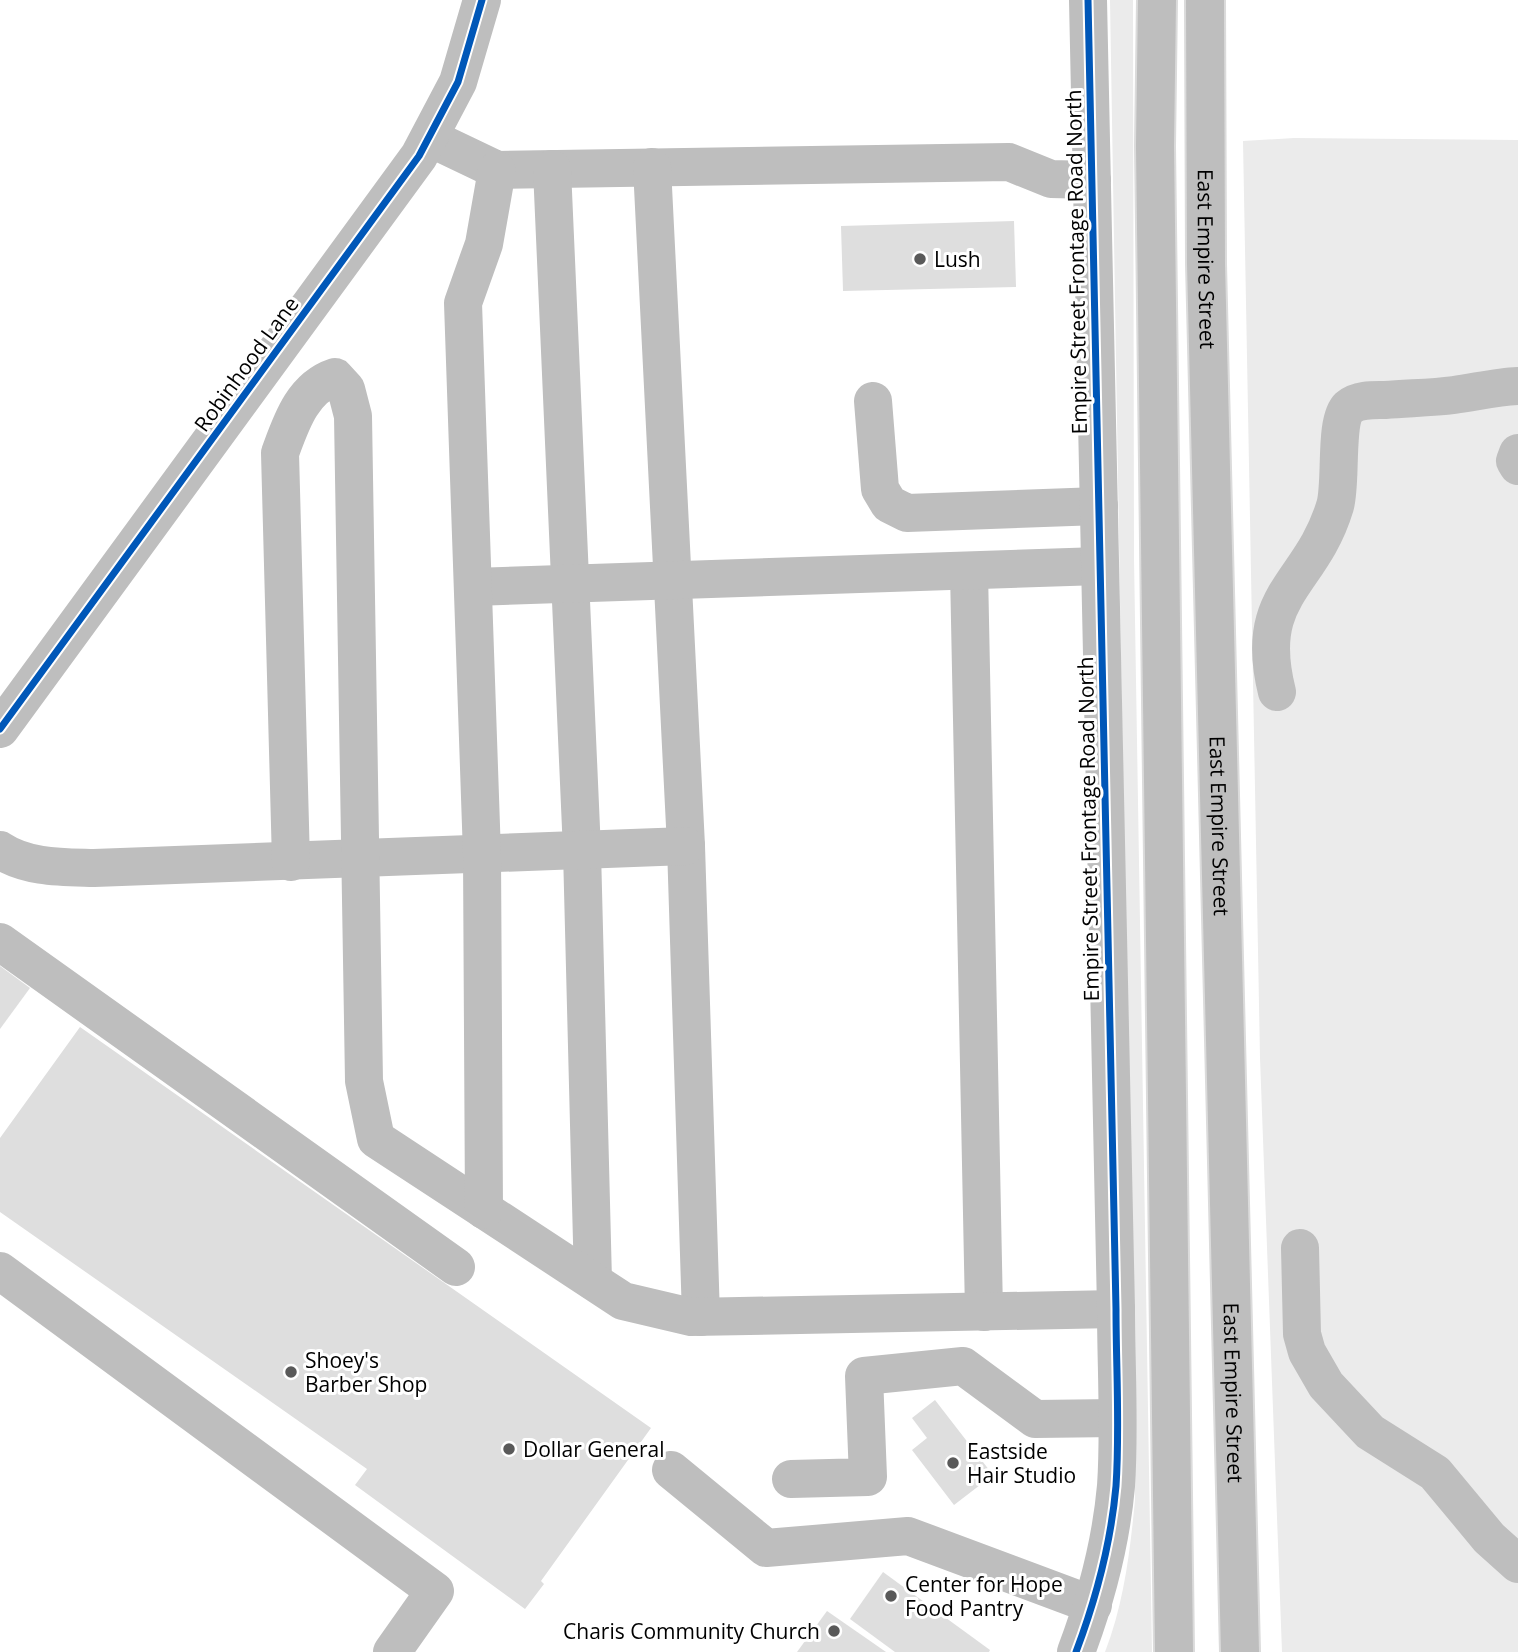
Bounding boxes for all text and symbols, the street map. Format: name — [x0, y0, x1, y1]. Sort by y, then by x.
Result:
street label: Empire Street Frontage Road North — [1059, 89, 1093, 435]
street label: East Empire Street — [1192, 169, 1222, 349]
place label: Lush — [934, 245, 981, 273]
marker: Lush — [912, 251, 928, 267]
street label: Robinhood Lane — [188, 291, 304, 437]
street label: Empire Street Frontage Road North — [1071, 656, 1105, 1002]
street label: East Empire Street — [1204, 735, 1236, 916]
street label: East Empire Street — [1217, 1302, 1250, 1483]
place label: Shoey's Barber Shop — [305, 1346, 427, 1398]
marker: Shoey's Barber Shop — [283, 1364, 299, 1380]
place label: Dollar General — [523, 1435, 664, 1463]
place label: Eastside Hair Studio — [967, 1437, 1076, 1489]
marker: Dollar General — [501, 1441, 517, 1457]
marker: Eastside Hair Studio — [945, 1455, 961, 1471]
place label: Center for Hope Food Pantry — [905, 1570, 1063, 1622]
marker: Center for Hope Food Pantry — [883, 1588, 899, 1604]
place label: Charis Community Church — [563, 1617, 820, 1645]
marker: Charis Community Church — [826, 1623, 842, 1639]

